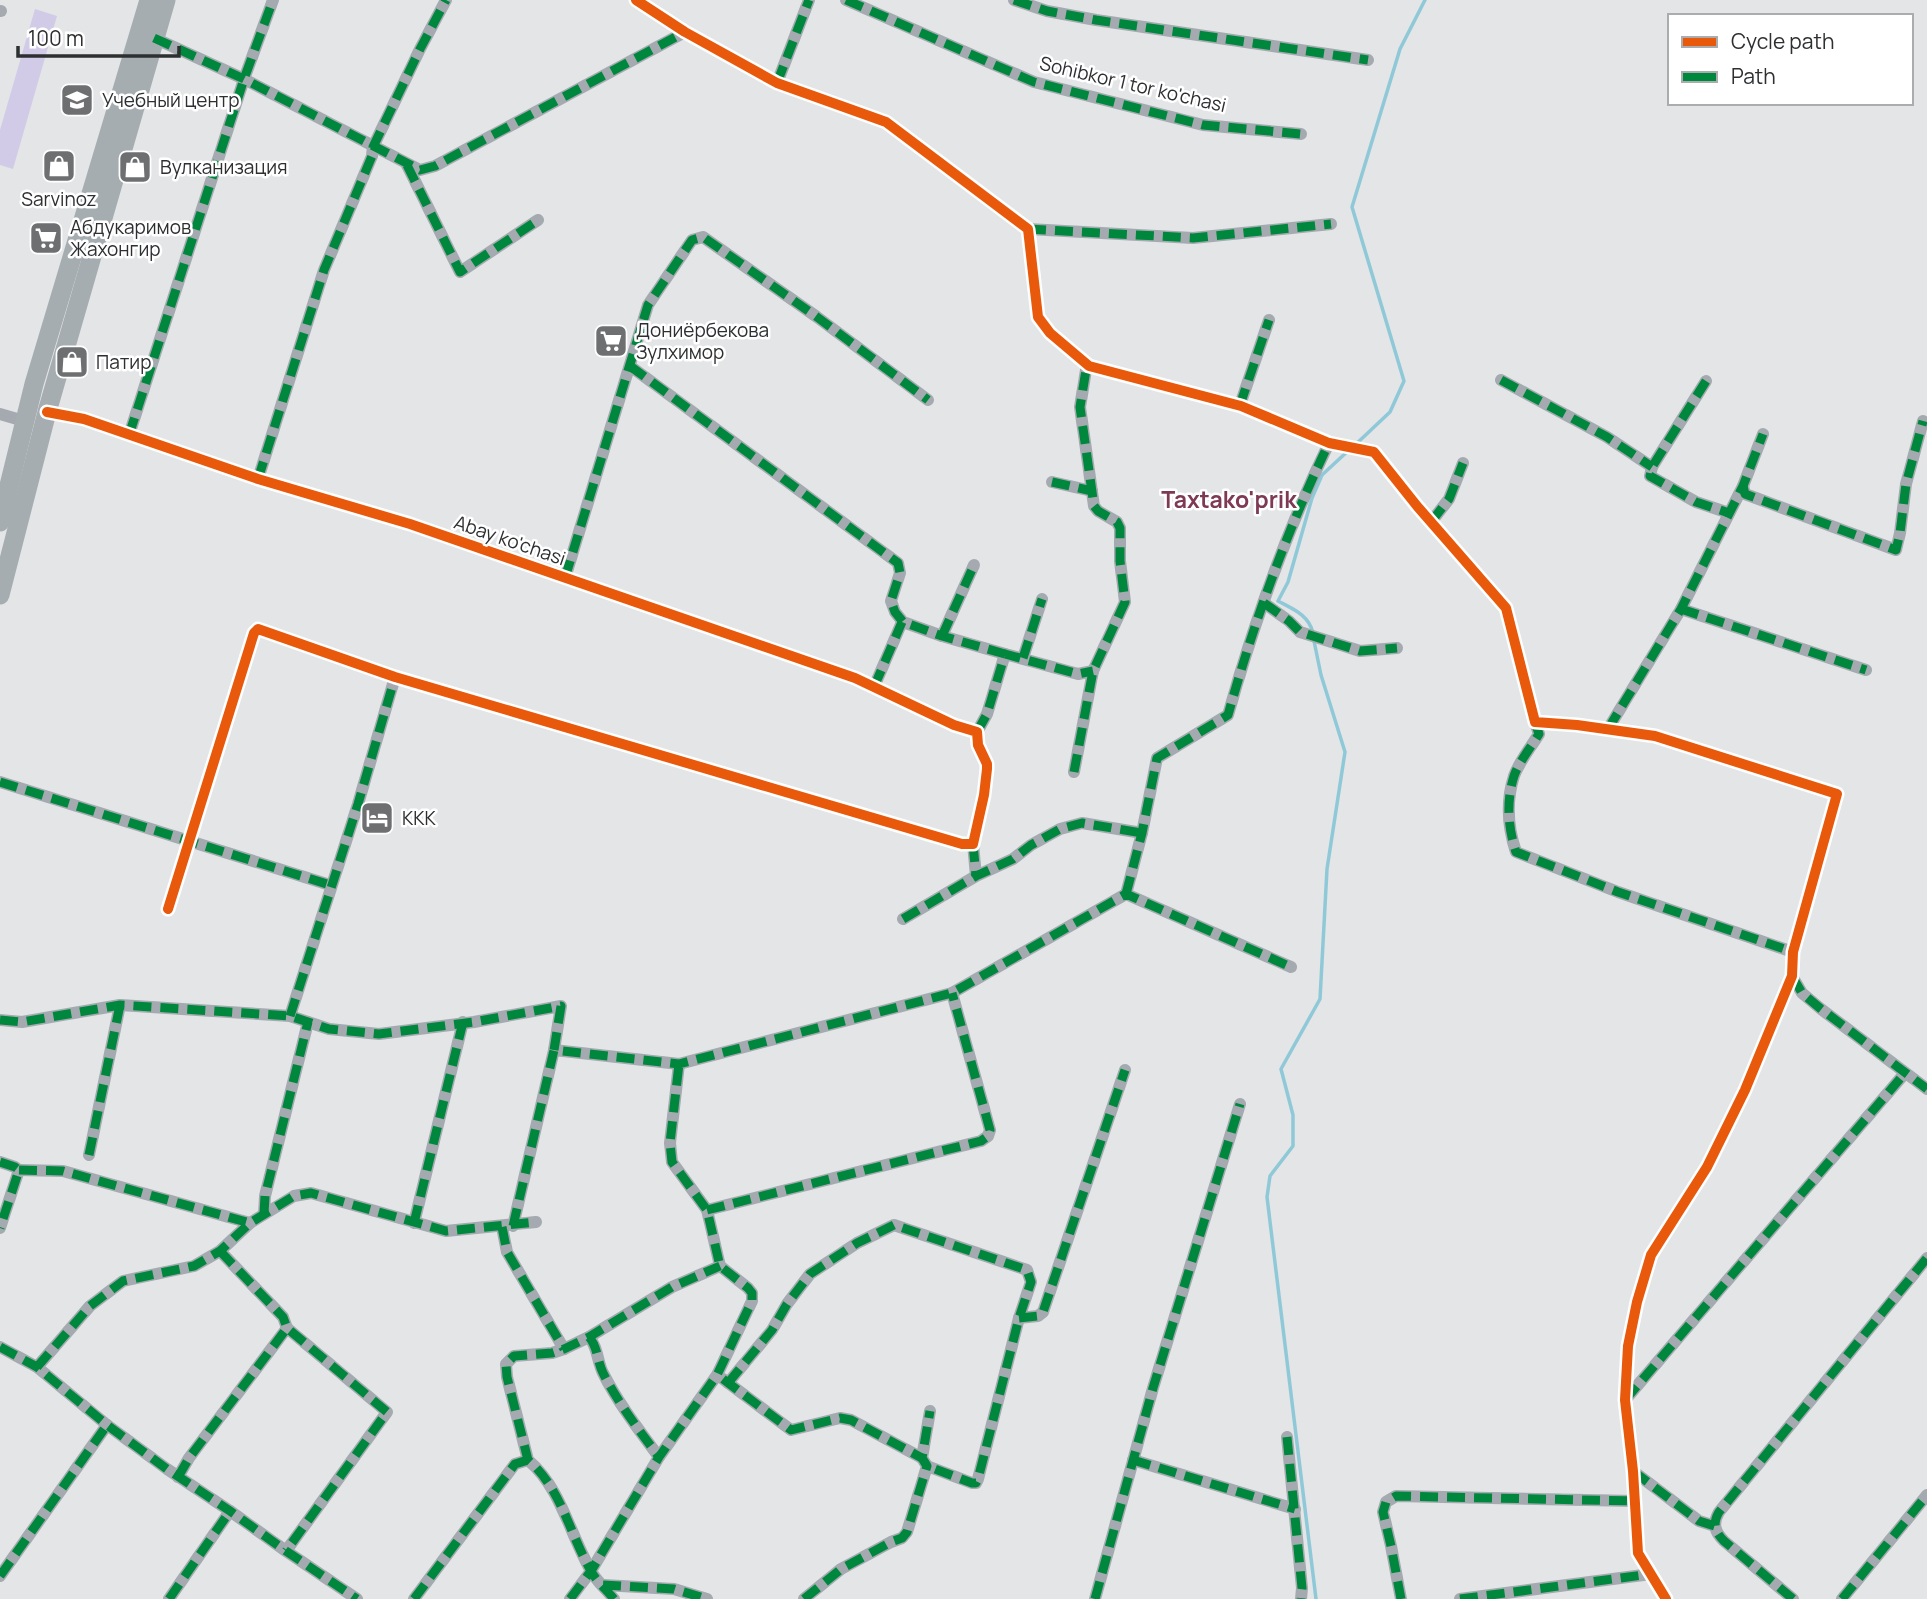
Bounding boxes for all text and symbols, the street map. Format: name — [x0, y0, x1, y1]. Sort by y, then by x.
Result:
scale bar — [18, 14, 178, 58]
legend — [1668, 14, 1913, 105]
text: 100 m — [28, 24, 84, 52]
text: Cycle path — [1731, 27, 1834, 55]
street label: Sohibkor 1 tor ko'chasi — [1037, 50, 1229, 118]
text: Path — [1731, 62, 1776, 90]
school or university icon: Учебный центр — [58, 81, 96, 119]
place label: Учебный центр — [102, 87, 240, 113]
shop icon: Sarvinoz — [40, 147, 78, 185]
shop icon: Вулканизация — [116, 148, 154, 186]
place label: Вулканизация — [160, 154, 287, 180]
place label: Sarvinoz — [21, 186, 97, 212]
place label: Абдукаримов Жахонгир — [70, 214, 191, 262]
supermarket icon: Абдукаримов Жахонгир — [27, 219, 65, 257]
place label: Дониёрбекова Зулхимор — [636, 317, 769, 365]
supermarket icon: Дониёрбекова Зулхимор — [592, 322, 630, 360]
shop icon: Патир — [53, 343, 91, 381]
place label: Патир — [96, 349, 151, 375]
district label: Taxtako'prik — [1161, 483, 1297, 515]
street label: Abay ko'chasi — [451, 509, 569, 571]
hotel icon: ККК — [358, 799, 396, 837]
place label: ККК — [402, 805, 437, 831]

